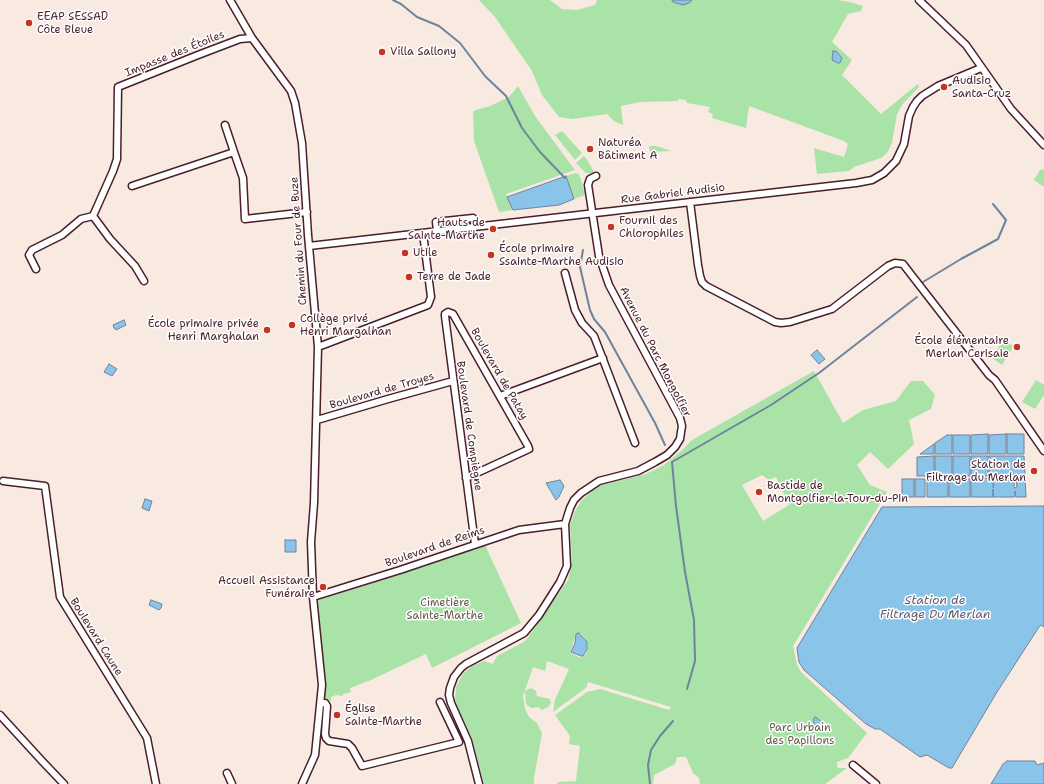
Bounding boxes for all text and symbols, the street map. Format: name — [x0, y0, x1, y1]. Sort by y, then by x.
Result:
place label: EEAP SESSAD Côte Bleue — [37, 10, 108, 36]
marker: EEAP SESSAD Côte Bleue — [24, 18, 34, 28]
street label: Impasse des Étoiles — [123, 28, 227, 80]
place label: Villa Sallony — [390, 45, 456, 59]
marker: Villa Sallony — [377, 47, 387, 57]
place label: Audisio Santa-Cruz — [952, 74, 1011, 100]
marker: Audisio Santa-Cruz — [939, 82, 949, 92]
place label: Naturéa Bâtiment A — [598, 136, 657, 162]
marker: Naturéa Bâtiment A — [585, 144, 595, 154]
street label: Chemin du Four de Buze — [288, 176, 310, 306]
street label: Rue Gabriel Audisio — [620, 181, 726, 207]
place label: Fournil des Chlorophiles — [619, 214, 684, 240]
place label: Hauts de Sainte-Marthe — [408, 216, 485, 242]
marker: Fournil des Chlorophiles — [606, 222, 616, 232]
marker: Hauts de Sainte-Marthe — [488, 224, 498, 234]
place label: École primaire Ssainte-Marthe Audisio — [499, 242, 624, 268]
place label: Utile — [413, 246, 437, 260]
marker: Utile — [400, 248, 410, 258]
marker: École primaire Ssainte-Marthe Audisio — [486, 250, 496, 260]
place label: Terre de Jade — [417, 270, 491, 284]
marker: Terre de Jade — [404, 272, 414, 282]
street label: Avenue du Parc Mongolfier — [616, 285, 694, 419]
place label: Collège privé Henri Margalhan — [300, 312, 391, 338]
place label: École primaire privée Henri Marghalan — [148, 317, 259, 343]
marker: Collège privé Henri Margalhan — [287, 320, 297, 330]
marker: École primaire privée Henri Marghalan — [262, 325, 272, 335]
street label: Boulevard de Patay — [467, 326, 531, 422]
place label: École élémentaire Merlan Cerisaie — [915, 334, 1009, 360]
marker: École élémentaire Merlan Cerisaie — [1012, 342, 1022, 352]
street label: Boulevard de Compiègne — [453, 360, 485, 492]
street label: Boulevard de Troyes — [328, 370, 436, 412]
place label: Station de Filtrage du Merlan — [926, 458, 1026, 484]
marker: Station de Filtrage du Merlan — [1029, 466, 1039, 476]
place label: Bastide de Montgolfier-la-Tour-du-Pin — [767, 479, 908, 505]
marker: Bastide de Montgolfier-la-Tour-du-Pin — [754, 487, 764, 497]
street label: Boulevard de Reims — [383, 524, 487, 570]
place label: Accueil Assistance Funéraire — [218, 574, 315, 600]
marker: Accueil Assistance Funéraire — [318, 582, 328, 592]
water label: Station de Filtrage Du Merlan — [880, 594, 990, 622]
street label: Boulevard Caune — [67, 596, 125, 678]
park label: Cimetière Sainte-Marthe — [407, 596, 483, 622]
place label: Église Sainte-Marthe — [345, 702, 422, 728]
marker: Église Sainte-Marthe — [332, 710, 342, 720]
park label: Parc Urbain des Papillons — [765, 721, 835, 747]

